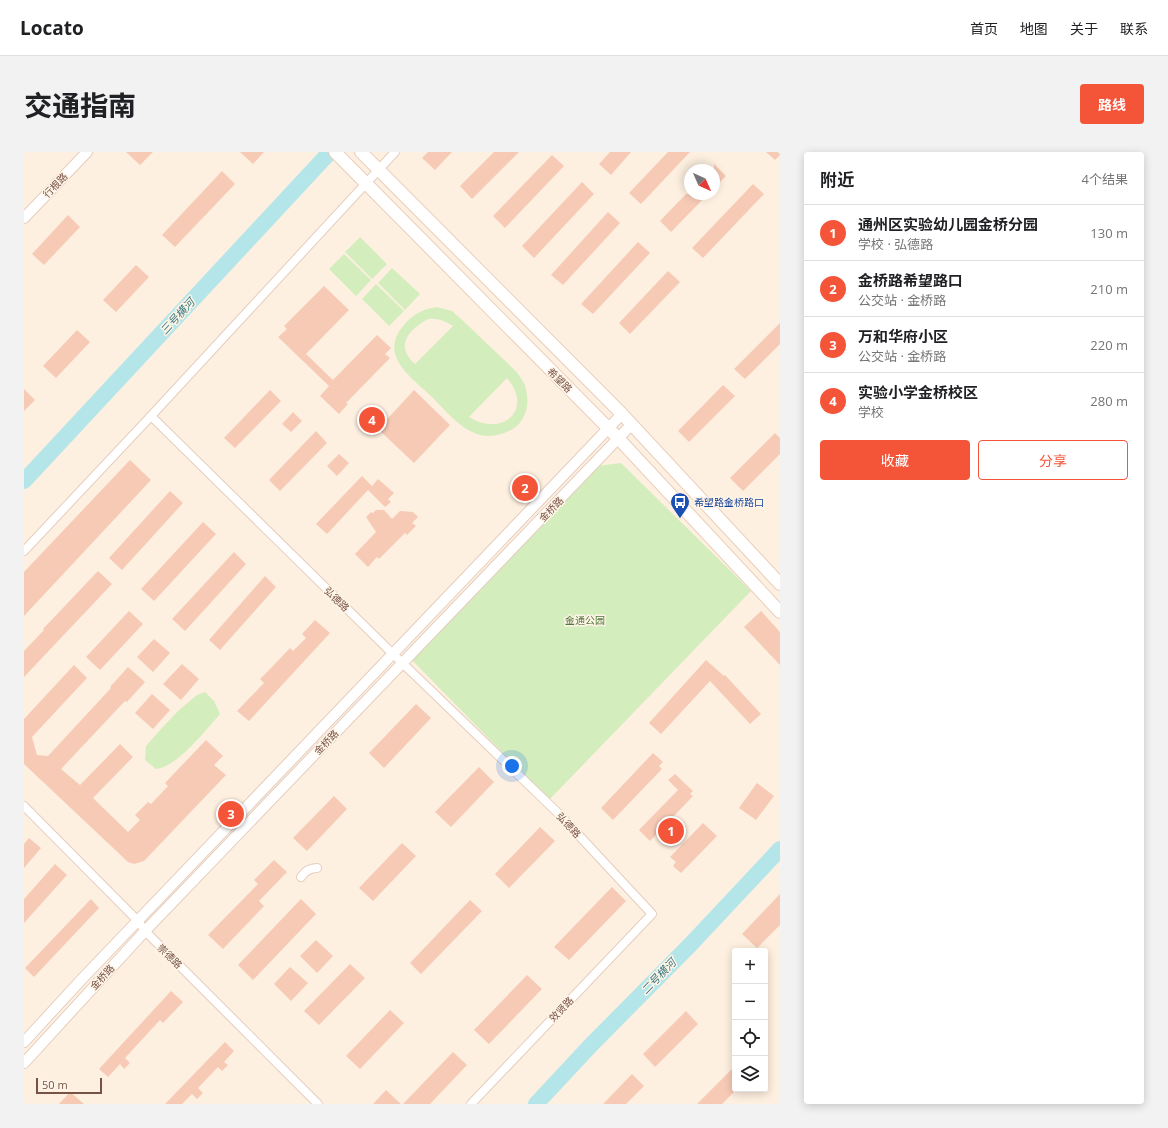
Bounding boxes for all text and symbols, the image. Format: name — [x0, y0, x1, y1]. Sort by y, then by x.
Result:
text: Locato — [20, 15, 84, 41]
text: 首页 — [970, 19, 998, 38]
text: 地图 — [1020, 19, 1048, 38]
text: 关于 — [1070, 19, 1098, 38]
text: 联系 — [1120, 19, 1148, 38]
button: 路线 — [1080, 84, 1144, 124]
text: 交通指南 — [24, 86, 136, 124]
north arrow — [684, 164, 720, 200]
text: 附近 — [820, 168, 854, 191]
street label: 行根路 — [40, 169, 70, 201]
text: 4个结果 — [1082, 170, 1128, 188]
text: 通州区实验幼儿园金桥分园 — [858, 214, 1038, 234]
text: 1 — [829, 224, 837, 242]
text: 130 m — [1090, 224, 1128, 242]
text: 学校 · 弘德路 — [858, 235, 933, 253]
text: 金桥路希望路口 — [858, 270, 963, 290]
text: 2 — [829, 280, 837, 298]
text: 210 m — [1090, 280, 1128, 298]
text: 公交站 · 金桥路 — [858, 291, 946, 309]
water label: 三号横河 — [157, 293, 199, 337]
text: 万和华府小区 — [858, 326, 948, 346]
text: 3 — [829, 336, 837, 354]
text: 220 m — [1090, 336, 1128, 354]
text: 公交站 · 金桥路 — [858, 347, 946, 365]
street label: 希望路 — [544, 364, 576, 396]
text: 实验小学金桥校区 — [858, 382, 978, 402]
text: 4 — [829, 392, 837, 410]
text: 280 m — [1090, 392, 1128, 410]
text: 学校 — [858, 403, 884, 421]
pin: 4 — [359, 405, 385, 435]
button: 收藏 — [820, 440, 970, 480]
button: 分享 — [978, 440, 1128, 480]
pin: 2 — [512, 473, 538, 503]
bus stop icon: 希望路金桥路口 — [669, 491, 691, 519]
street label: 金桥路 — [536, 493, 566, 525]
place label: 希望路金桥路口 — [694, 495, 764, 509]
street label: 弘德路 — [321, 584, 353, 614]
park label: 金通公园 — [565, 613, 605, 627]
street label: 金桥路 — [311, 726, 341, 758]
your location — [502, 756, 522, 776]
pin: 3 — [218, 799, 244, 829]
street label: 弘德路 — [554, 809, 584, 841]
pin: 1 — [658, 816, 684, 846]
street label: 崇德路 — [154, 940, 186, 972]
map controls — [732, 948, 768, 1092]
button: + — [732, 948, 768, 984]
water label: 二号横河 — [637, 954, 680, 997]
street label: 金桥路 — [87, 961, 117, 993]
button: − — [732, 984, 768, 1020]
street label: 效贤路 — [546, 993, 576, 1025]
button: locate — [732, 1020, 768, 1056]
button: layers — [732, 1056, 768, 1092]
scale bar — [36, 1076, 102, 1095]
text: 50 m — [42, 1077, 68, 1092]

